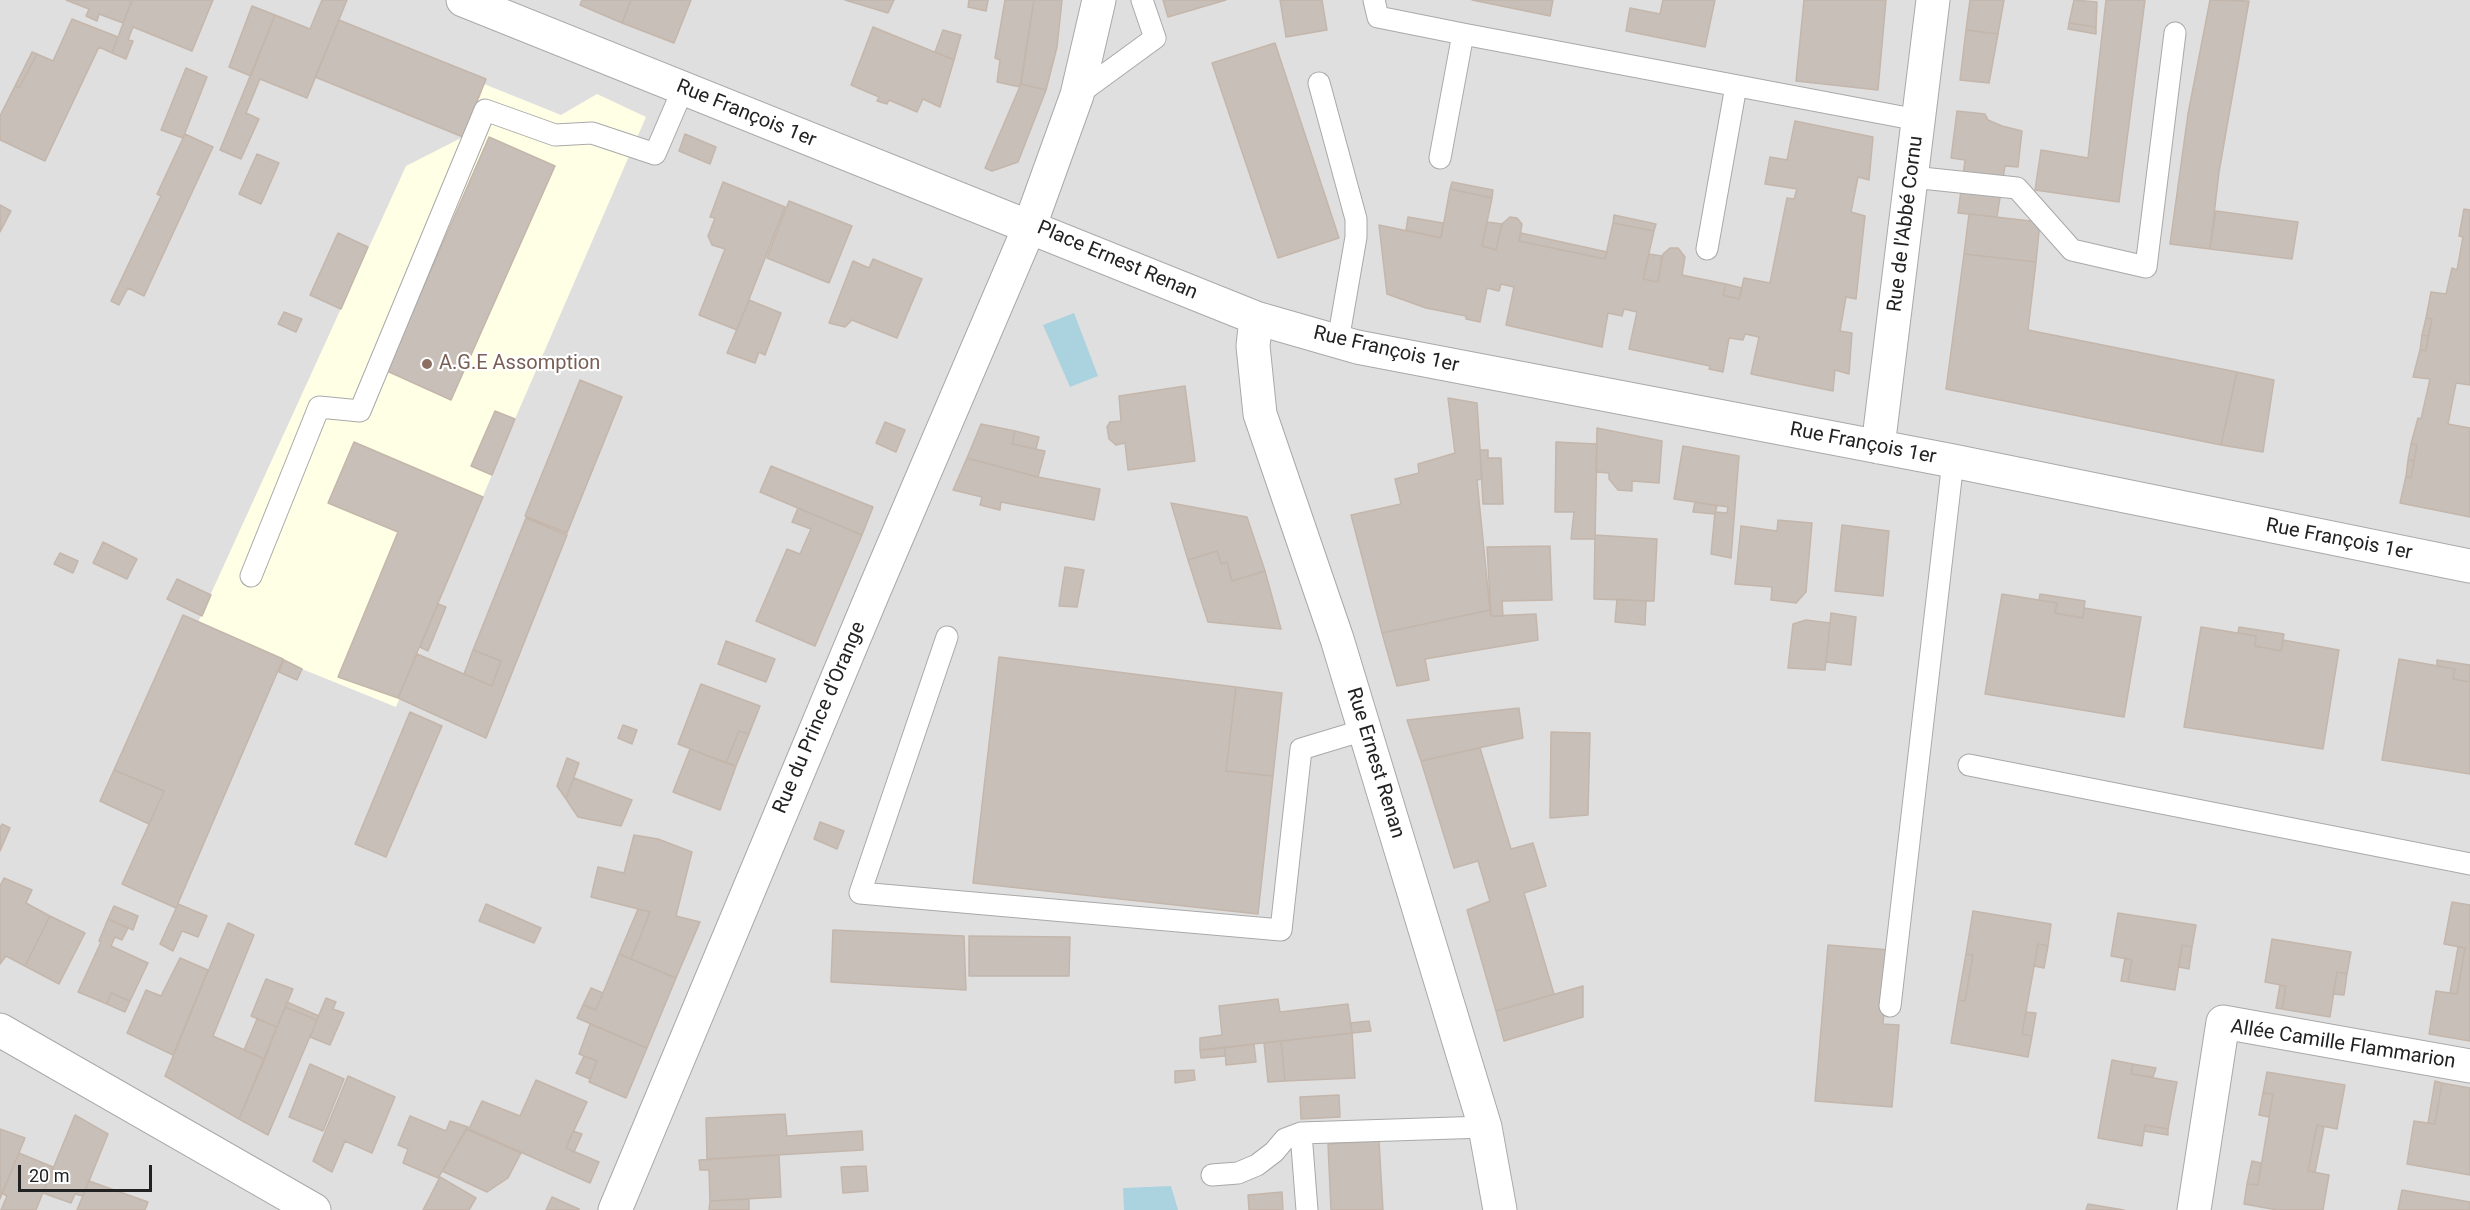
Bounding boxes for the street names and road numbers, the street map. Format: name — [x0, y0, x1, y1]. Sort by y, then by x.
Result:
street label: Rue François 1er — [673, 75, 819, 153]
street label: Rue de l'Abbé Cornu — [1883, 135, 1929, 313]
street label: Place Ernest Renan — [1033, 216, 1201, 306]
street label: Rue François 1er — [1311, 322, 1461, 378]
street label: Rue François 1er — [1788, 418, 1938, 470]
street label: Rue François 1er — [2264, 514, 2414, 566]
street label: Rue du Prince d'Orange — [769, 618, 871, 818]
street label: Rue Ernest Renan — [1341, 685, 1409, 841]
street label: Allée Camille Flammarion — [2229, 1015, 2457, 1075]

